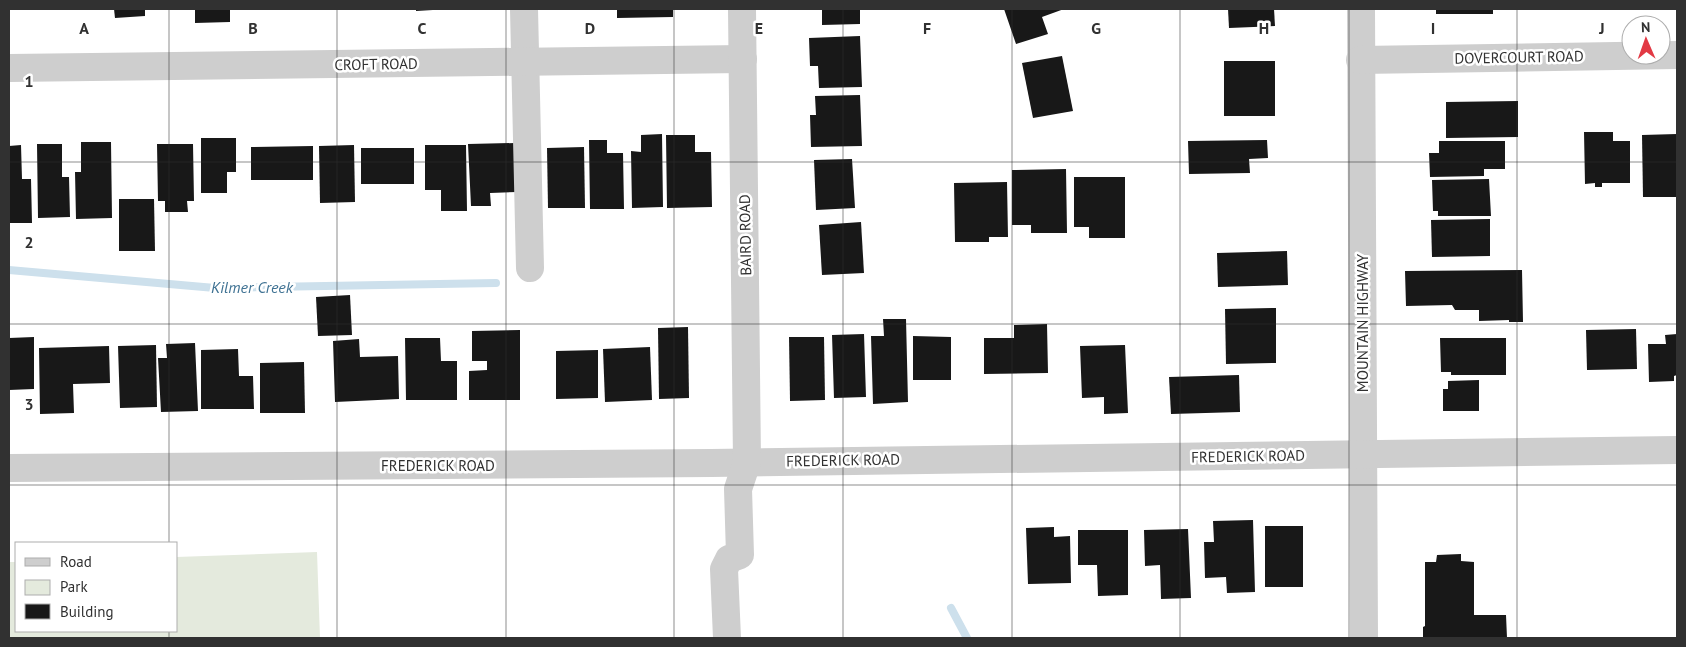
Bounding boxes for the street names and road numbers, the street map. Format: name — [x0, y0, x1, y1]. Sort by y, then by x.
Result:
street label: DOVERCOURT ROAD — [1454, 46, 1584, 68]
street label: CROFT ROAD — [334, 54, 418, 74]
street label: BAIRD ROAD — [735, 194, 755, 276]
street label: MOUNTAIN HIGHWAY — [1353, 253, 1372, 392]
street label: FREDERICK ROAD — [1191, 446, 1305, 466]
street label: FREDERICK ROAD — [786, 450, 900, 470]
street label: FREDERICK ROAD — [381, 456, 495, 475]

